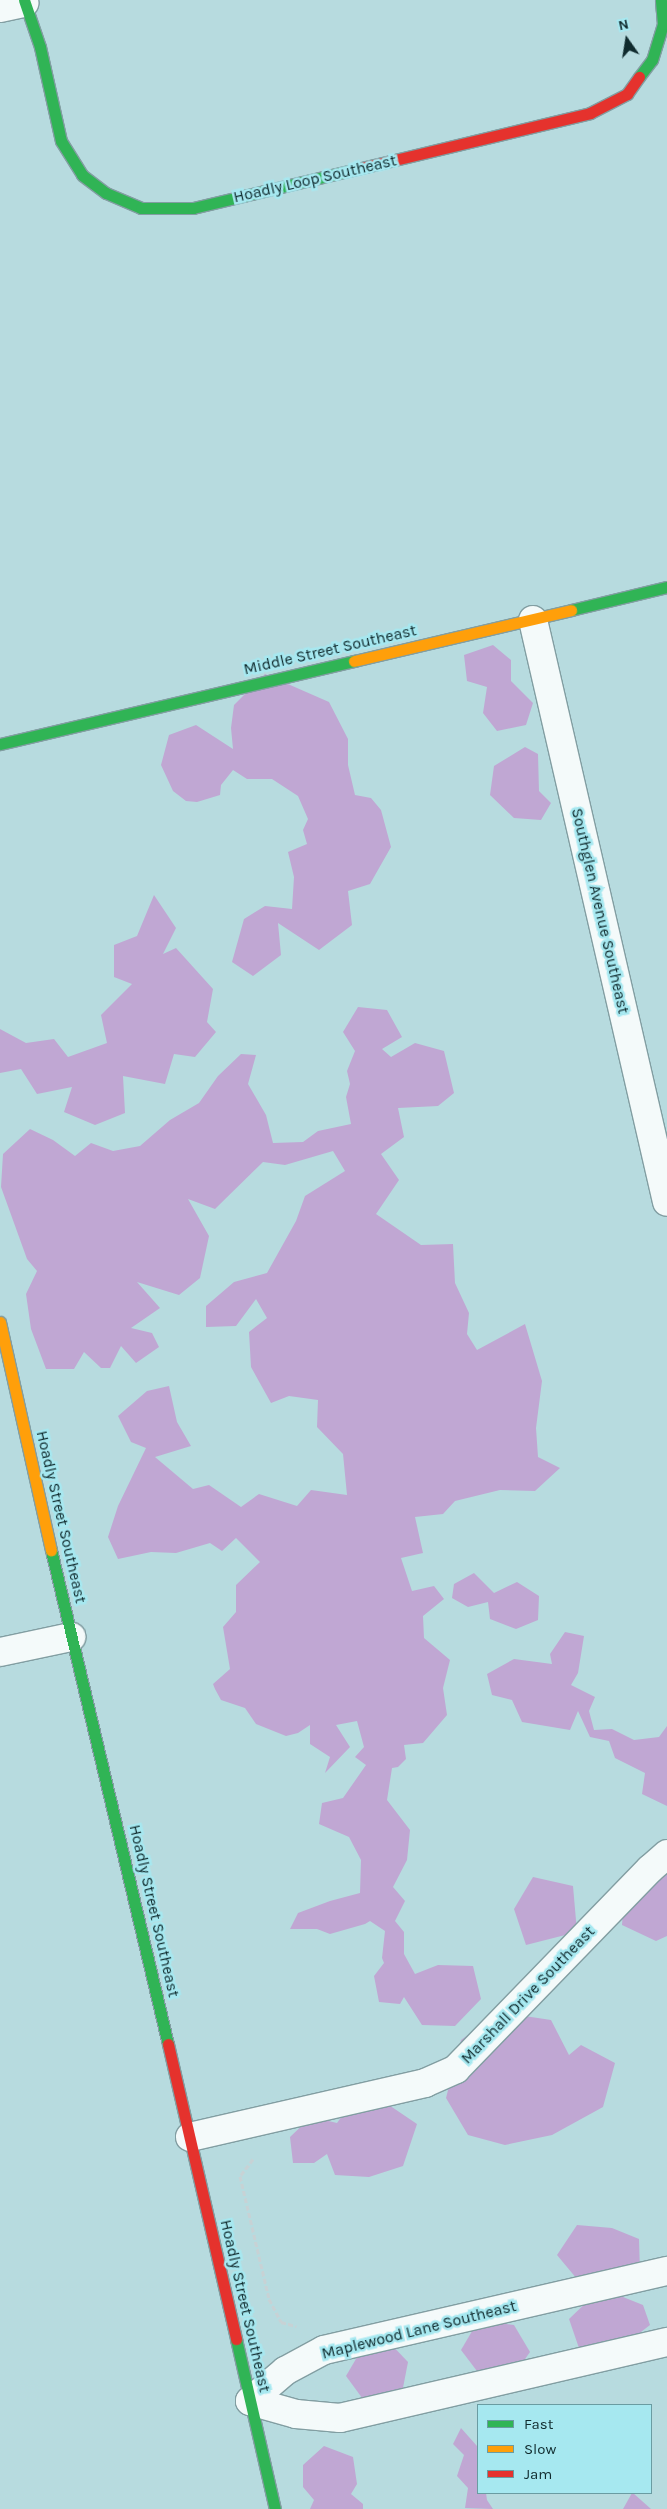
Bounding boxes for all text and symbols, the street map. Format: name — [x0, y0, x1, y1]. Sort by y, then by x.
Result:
north arrow — [602, 15, 652, 65]
text: N — [617, 15, 630, 34]
street label: Hoadly Loop Southeast — [232, 151, 398, 207]
street label: Middle Street Southeast — [242, 621, 418, 679]
street label: Southglen Avenue Southeast — [567, 806, 633, 1016]
street label: Hoadly Street Southeast — [32, 1429, 90, 1605]
street label: Hoadly Street Southeast — [125, 1823, 183, 1999]
street label: Marshall Drive Southeast — [457, 1922, 599, 2068]
street label: Hoadly Street Southeast — [216, 2218, 274, 2394]
street label: Maplewood Lane Southeast — [320, 2296, 518, 2364]
legend — [477, 2404, 652, 2494]
text: Fast — [524, 2415, 553, 2433]
text: Slow — [524, 2440, 556, 2458]
text: Jam — [524, 2465, 552, 2483]

